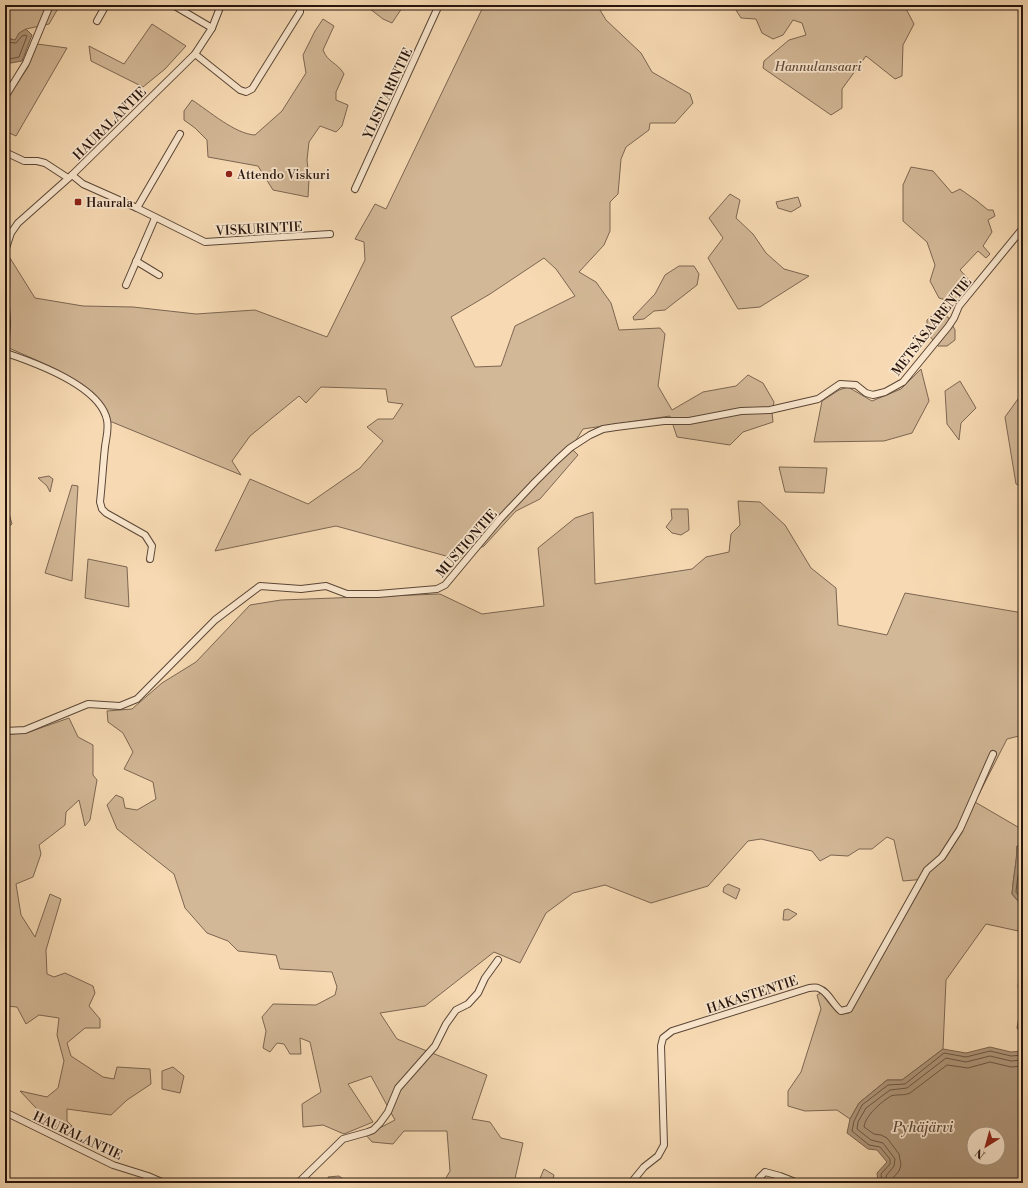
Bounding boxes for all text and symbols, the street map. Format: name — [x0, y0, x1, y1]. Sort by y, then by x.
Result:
street label: YLISITARINTIE — [359, 45, 416, 143]
park label: Hannulansaari — [773, 59, 862, 75]
street label: HAURALANTIE — [70, 84, 150, 164]
place label: Attendo Viskuri — [236, 167, 330, 183]
marker: Attendo Viskuri — [224, 169, 234, 179]
place label: Haurala — [86, 195, 133, 211]
marker: Haurala — [73, 197, 83, 207]
street label: VISKURINTIE — [214, 219, 303, 239]
street label: METSÄSAARENTIE — [888, 274, 975, 379]
street label: MUSTIONTIE — [433, 506, 501, 581]
street label: HAKASTENTIE — [704, 973, 800, 1017]
street label: HAURALANTIE — [30, 1108, 125, 1164]
water label: Pyhäjärvi — [892, 1119, 954, 1137]
north arrow — [966, 1126, 1006, 1166]
text: N — [973, 1145, 988, 1161]

